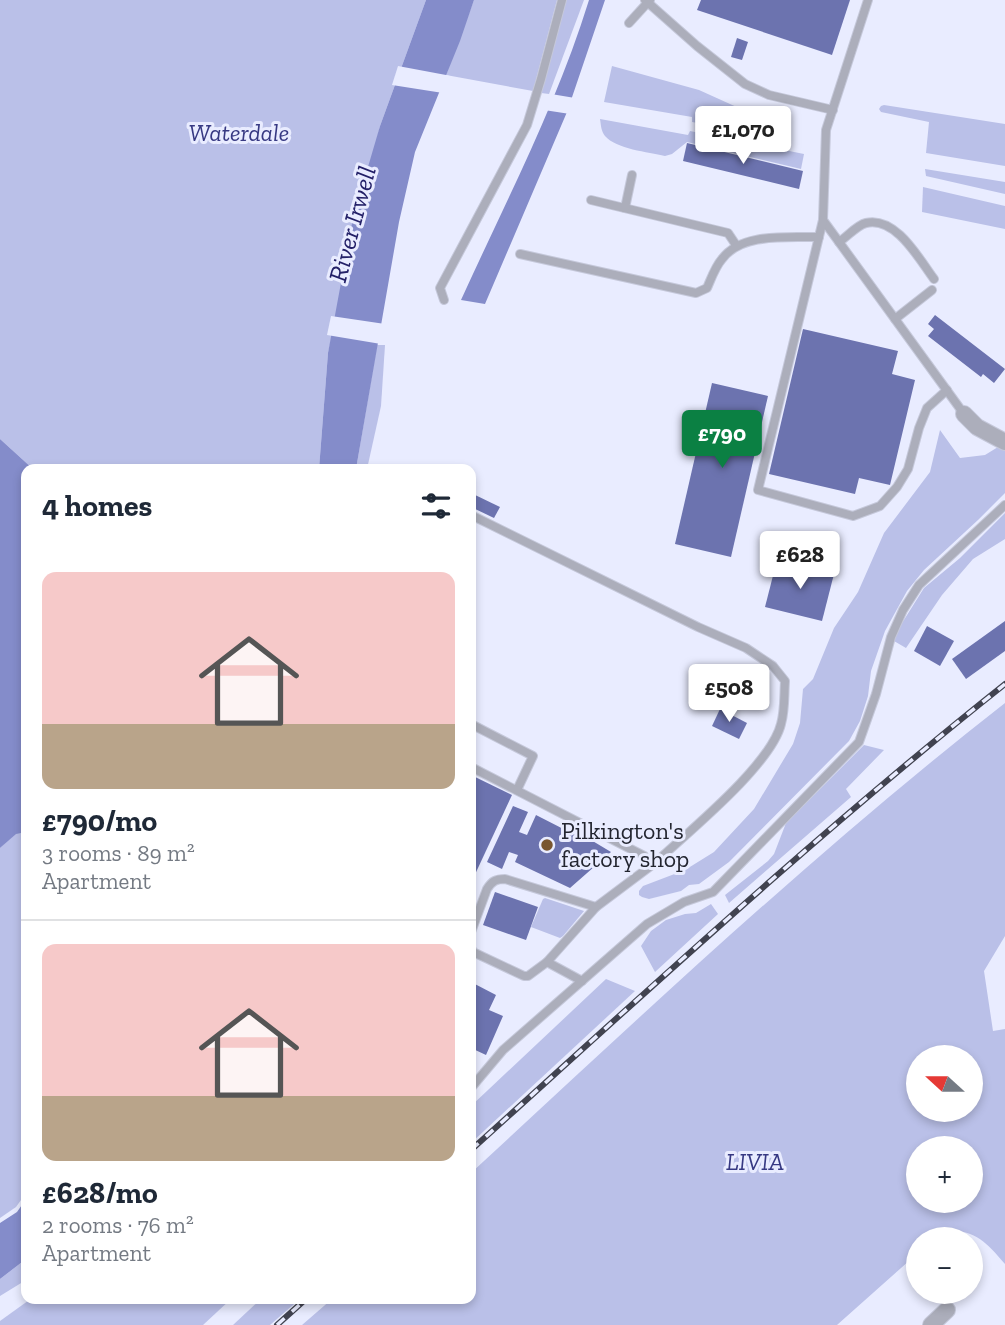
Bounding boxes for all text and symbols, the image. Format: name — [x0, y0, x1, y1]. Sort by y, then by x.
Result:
pin: £1,070 — [686, 106, 800, 166]
text: £1,070 — [711, 115, 775, 143]
park label: Waterdale — [189, 118, 289, 147]
water label: River Irwell — [321, 163, 383, 285]
pin: £790 — [681, 410, 763, 470]
text: £790 — [698, 419, 746, 447]
icon: filters — [417, 487, 455, 525]
text: 4 homes — [42, 488, 152, 524]
pin: £628 — [759, 532, 841, 591]
text: £628 — [776, 540, 824, 568]
icon: home — [186, 618, 312, 744]
pin: £508 — [688, 664, 770, 724]
text: £508 — [704, 673, 754, 701]
text: £790/mo — [42, 803, 157, 839]
place label: Pilkington's factory shop — [561, 816, 689, 873]
marker: Pilkington's factory shop — [539, 837, 555, 853]
text: 3 rooms · 89 m² — [42, 839, 195, 867]
text: Apartment — [42, 867, 151, 895]
icon: home — [186, 990, 312, 1116]
north arrow — [906, 1045, 984, 1122]
map controls — [906, 1045, 983, 1304]
button: + — [906, 1136, 983, 1213]
park label: LIVIA — [726, 1147, 784, 1176]
text: £628/mo — [42, 1175, 158, 1211]
text: 2 rooms · 76 m² — [42, 1211, 194, 1239]
button: − — [906, 1227, 983, 1304]
text: Apartment — [42, 1239, 151, 1267]

